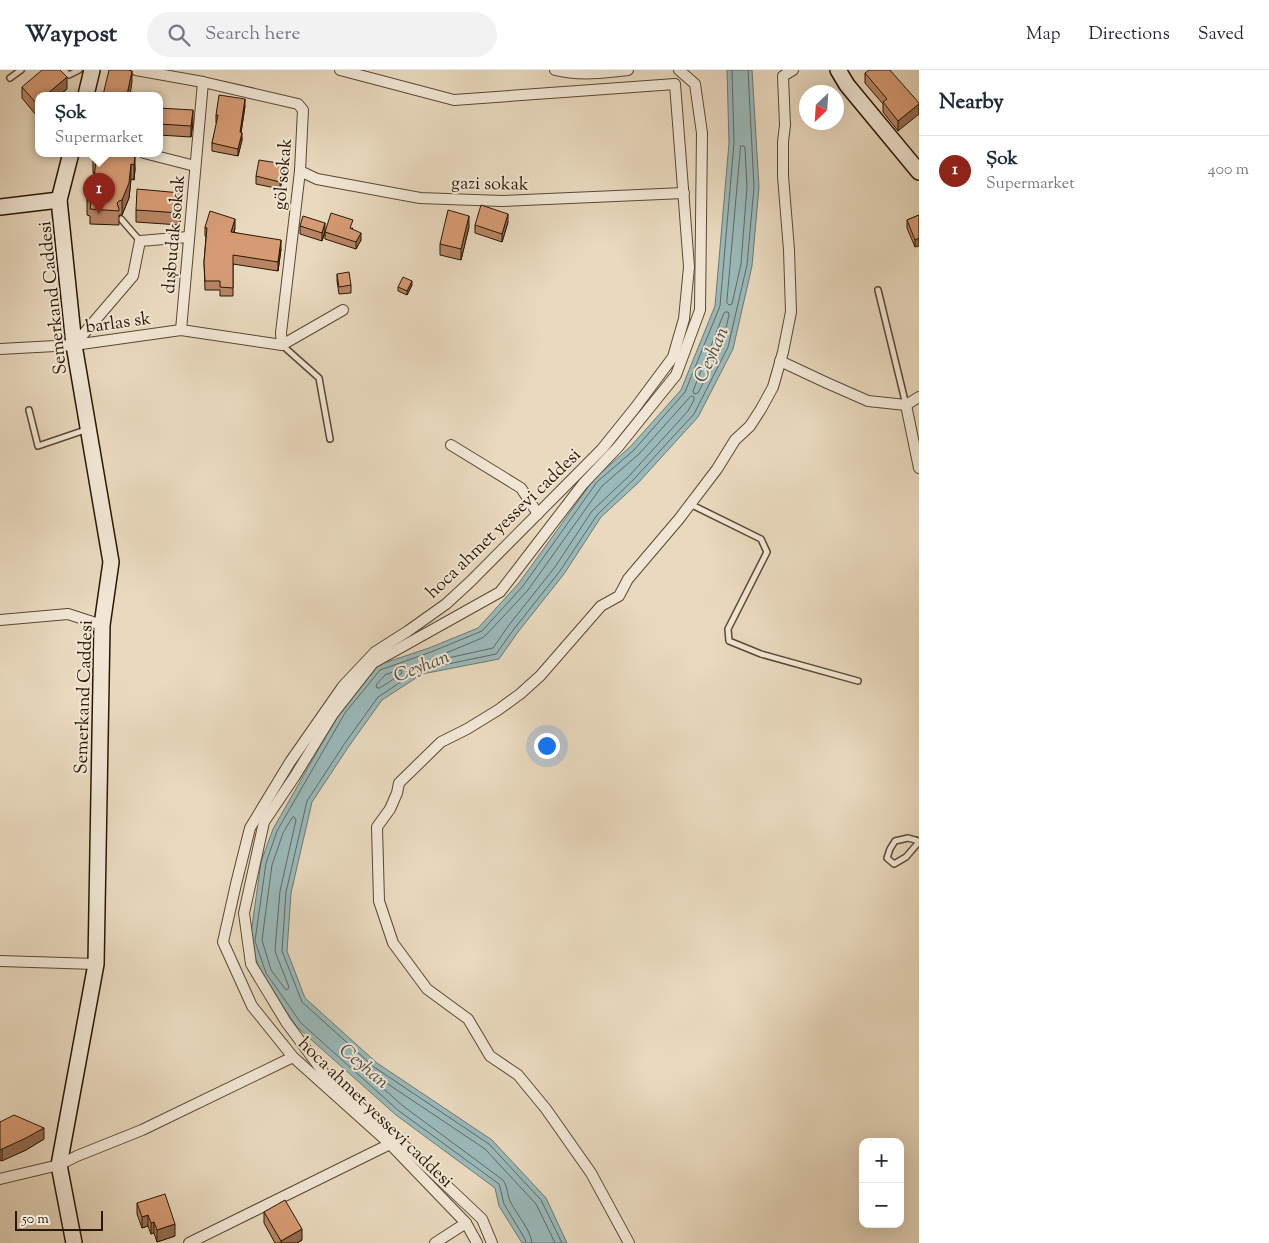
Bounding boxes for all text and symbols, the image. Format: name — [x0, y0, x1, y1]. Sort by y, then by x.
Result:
search box — [147, 12, 497, 57]
text: Waypost — [25, 18, 117, 52]
icon: search — [165, 21, 193, 49]
text: Search here — [205, 21, 300, 48]
text: Map — [1026, 22, 1061, 48]
text: Directions — [1089, 22, 1170, 48]
text: Saved — [1198, 22, 1244, 48]
north arrow — [799, 85, 844, 130]
text: Nearby — [939, 88, 1004, 118]
popup — [35, 92, 163, 157]
text: Şok — [55, 100, 87, 127]
text: Supermarket — [55, 127, 143, 150]
street label: göl sokak — [268, 137, 300, 211]
text: Şok — [986, 146, 1018, 173]
text: 1 — [952, 159, 958, 182]
text: 400 m — [1208, 159, 1249, 182]
street label: gazi sokak — [451, 171, 529, 199]
pin: 1 — [83, 173, 115, 214]
street label: dışbudak sokak — [157, 173, 193, 295]
text: Supermarket — [986, 173, 1075, 196]
street label: Semerkand Caddesi — [33, 220, 75, 376]
street label: barlas sk — [84, 307, 153, 341]
water label: Ceyhan — [688, 323, 736, 387]
street label: hoca ahmet yessevi caddesi — [421, 443, 588, 606]
street label: Semerkand Caddesi — [69, 620, 101, 775]
water label: Ceyhan — [390, 644, 454, 690]
your location — [534, 733, 560, 759]
street label: hoca ahmet yessevi caddesi — [291, 1032, 458, 1195]
water label: Ceyhan — [332, 1038, 394, 1096]
map controls — [859, 1138, 904, 1228]
button: + — [859, 1138, 904, 1183]
button: − — [859, 1183, 904, 1228]
scale bar — [15, 1208, 102, 1231]
text: 50 m — [22, 1210, 49, 1230]

